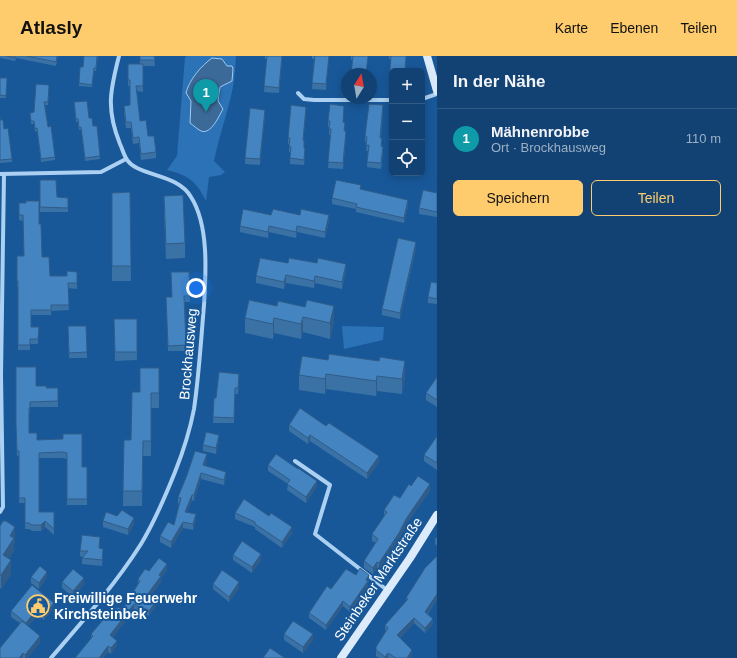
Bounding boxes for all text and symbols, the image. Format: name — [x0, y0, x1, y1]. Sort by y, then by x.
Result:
text: Atlasly — [20, 17, 82, 38]
text: Karte — [555, 20, 588, 36]
text: Ebenen — [610, 20, 658, 36]
text: Teilen — [680, 20, 717, 36]
north arrow — [341, 68, 377, 104]
map controls — [389, 68, 425, 176]
button: + — [389, 68, 425, 104]
text: In der Nähe — [453, 72, 546, 91]
pin: 1 — [193, 79, 219, 112]
button: − — [389, 104, 425, 140]
text: Mähnenrobbe — [491, 123, 589, 140]
text: 1 — [462, 131, 470, 146]
text: 110 m — [686, 131, 721, 146]
button: locate — [389, 140, 425, 176]
text: Ort · Brockhausweg — [491, 140, 606, 155]
button: Speichern — [453, 180, 583, 216]
button: Teilen — [591, 180, 721, 216]
your location — [186, 278, 206, 298]
street label: Brockhausweg — [176, 308, 200, 400]
street label: Steinbeker Marktstraße — [331, 514, 425, 644]
place label: Freiwillige Feuerwehr Kirchsteinbek — [54, 590, 198, 622]
public building icon: Freiwillige Feuerwehr Kirchsteinbek — [25, 593, 51, 619]

